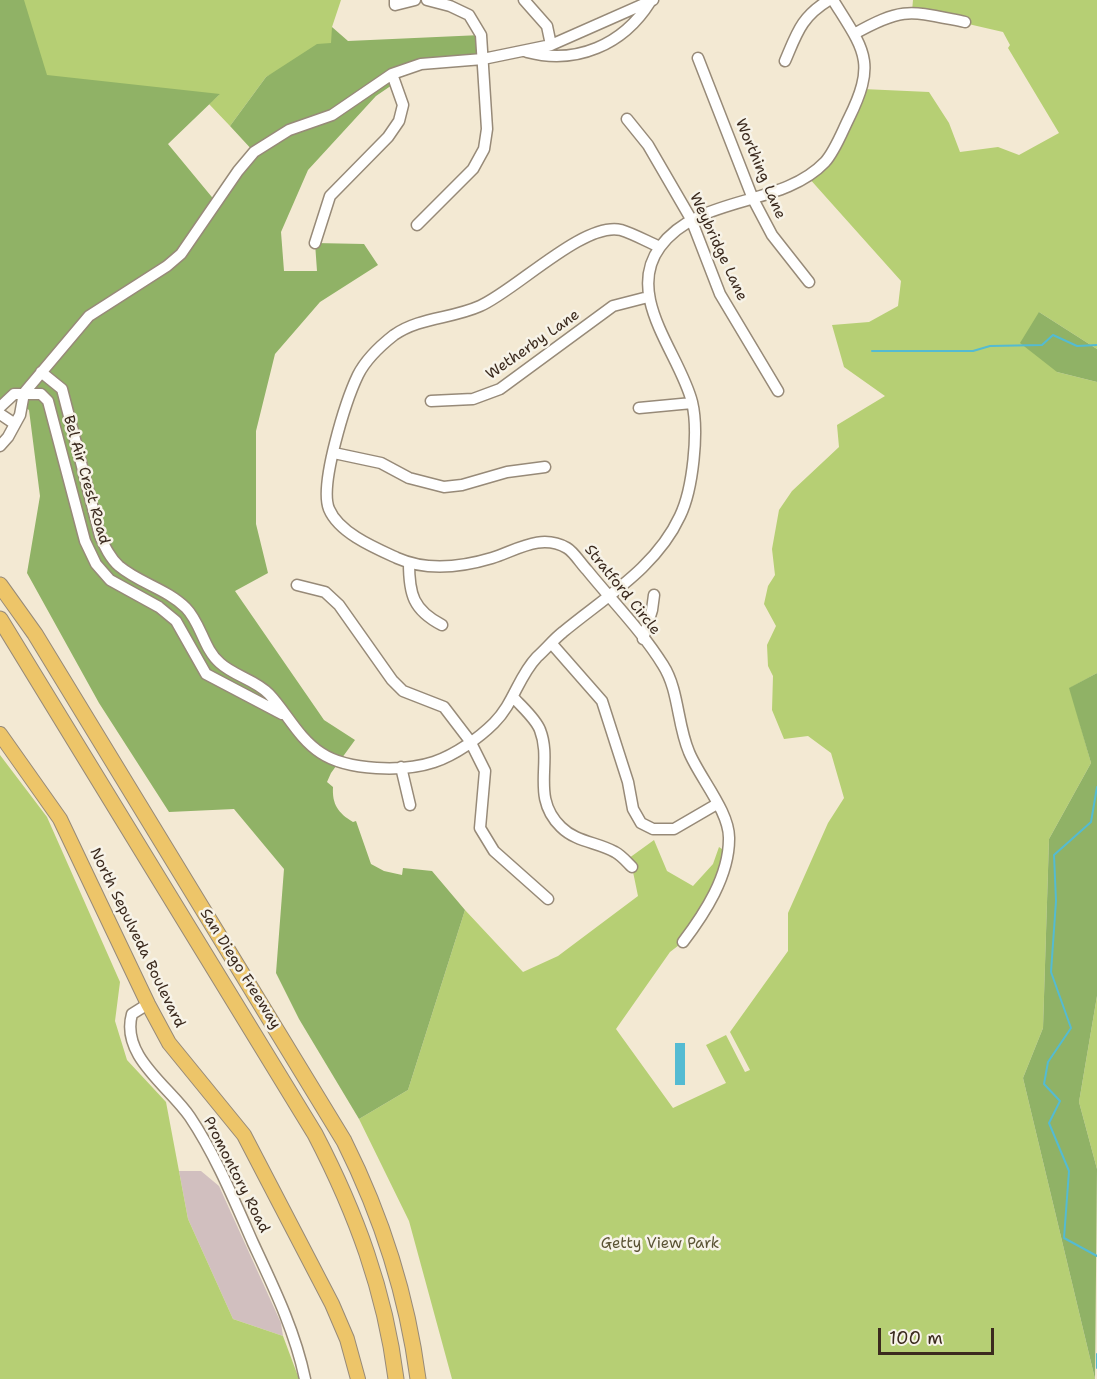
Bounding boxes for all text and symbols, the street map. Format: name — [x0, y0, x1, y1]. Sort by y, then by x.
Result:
street label: Worthing Lane — [731, 116, 789, 222]
street label: Weybridge Lane — [685, 190, 751, 304]
street label: Wetherby Lane — [483, 306, 583, 384]
street label: Bel Air Crest Road — [59, 413, 113, 547]
street label: Stratford Circle — [580, 541, 664, 639]
street label: North Sepulveda Boulevard — [86, 845, 188, 1031]
street label: San Diego Freeway — [196, 906, 284, 1032]
street label: Promontory Road — [199, 1114, 273, 1236]
park label: Getty View Park — [601, 1235, 719, 1253]
scale bar — [881, 1316, 996, 1354]
text: 100 m — [889, 1326, 943, 1350]

